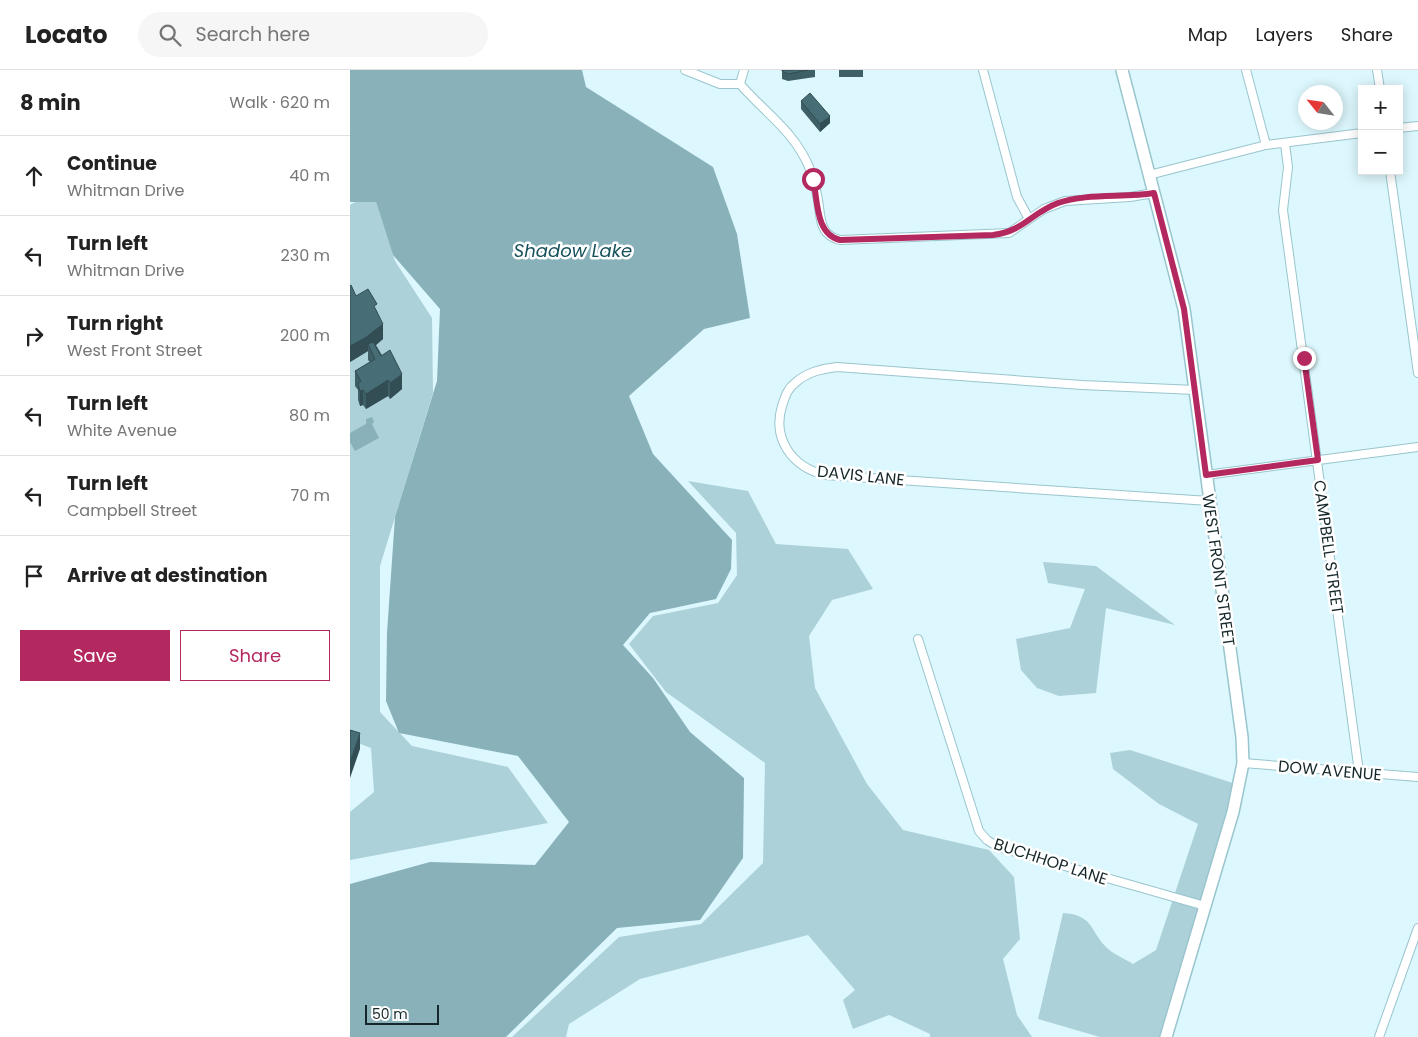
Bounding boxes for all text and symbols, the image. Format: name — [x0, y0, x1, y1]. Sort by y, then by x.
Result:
search box — [138, 12, 488, 57]
text: Locato — [25, 18, 108, 51]
icon: search — [156, 21, 184, 49]
text: Search here — [196, 21, 310, 48]
text: Map — [1188, 22, 1228, 47]
text: Layers — [1256, 22, 1313, 47]
text: Share — [1341, 22, 1393, 47]
north arrow — [1298, 85, 1343, 130]
map controls — [1358, 85, 1403, 175]
button: + — [1358, 85, 1403, 130]
text: 8 min — [20, 88, 81, 117]
text: Walk · 620 m — [229, 91, 330, 114]
button: − — [1358, 130, 1403, 175]
text: Continue — [67, 150, 157, 177]
icon: ahead — [20, 162, 48, 190]
text: 40 m — [289, 164, 330, 187]
route start — [802, 168, 825, 191]
text: Whitman Drive — [67, 179, 185, 202]
text: Turn left — [67, 230, 148, 257]
water label: Shadow Lake — [514, 238, 632, 263]
icon: left — [20, 242, 48, 270]
text: 230 m — [281, 244, 330, 267]
text: Whitman Drive — [67, 259, 185, 282]
text: Turn right — [67, 310, 163, 337]
icon: right — [20, 322, 48, 350]
text: 200 m — [280, 324, 330, 347]
text: West Front Street — [67, 339, 202, 362]
route end — [1293, 347, 1316, 370]
text: Turn left — [67, 390, 148, 417]
icon: left — [20, 402, 48, 430]
text: 80 m — [289, 404, 330, 427]
text: White Avenue — [67, 419, 177, 442]
street label: DAVIS LANE — [816, 459, 906, 492]
text: Turn left — [67, 470, 148, 497]
street label: CAMPBELL STREET — [1308, 479, 1349, 616]
icon: left — [20, 482, 48, 510]
text: 70 m — [290, 484, 330, 507]
street label: WEST FRONT STREET — [1196, 492, 1241, 648]
text: Campbell Street — [67, 499, 197, 522]
icon: arrive — [20, 562, 48, 590]
text: Arrive at destination — [67, 562, 268, 589]
button: Save — [20, 630, 170, 681]
button: Share — [180, 630, 330, 681]
street label: DOW AVENUE — [1277, 755, 1383, 786]
street label: BUCHHOP LANE — [991, 832, 1111, 891]
scale bar — [365, 1002, 439, 1025]
text: 50 m — [372, 1004, 408, 1024]

